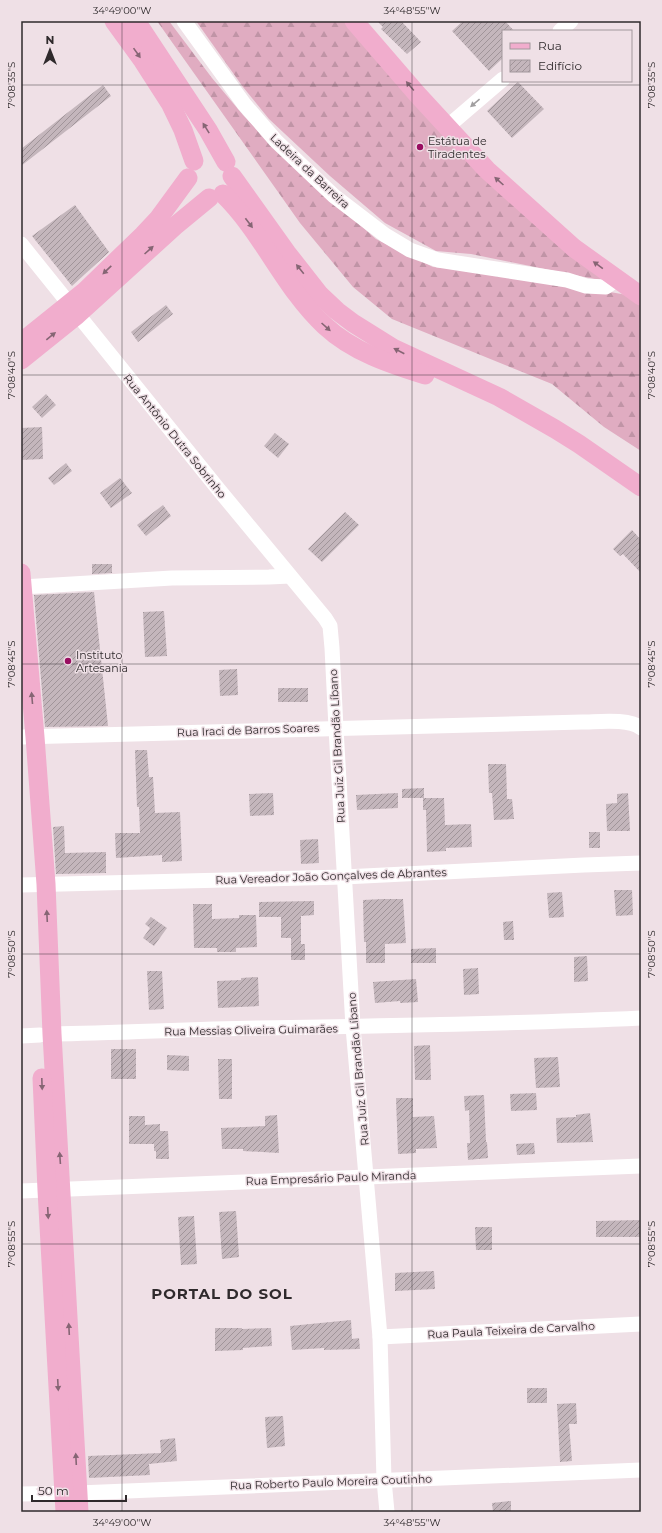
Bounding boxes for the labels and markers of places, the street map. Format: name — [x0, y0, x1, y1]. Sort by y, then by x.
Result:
place label: Estátua de Tiradentes — [428, 134, 487, 161]
marker: Estátua de Tiradentes — [415, 142, 425, 152]
place label: Instituto Artesania — [76, 648, 128, 675]
marker: Instituto Artesania — [63, 656, 73, 666]

